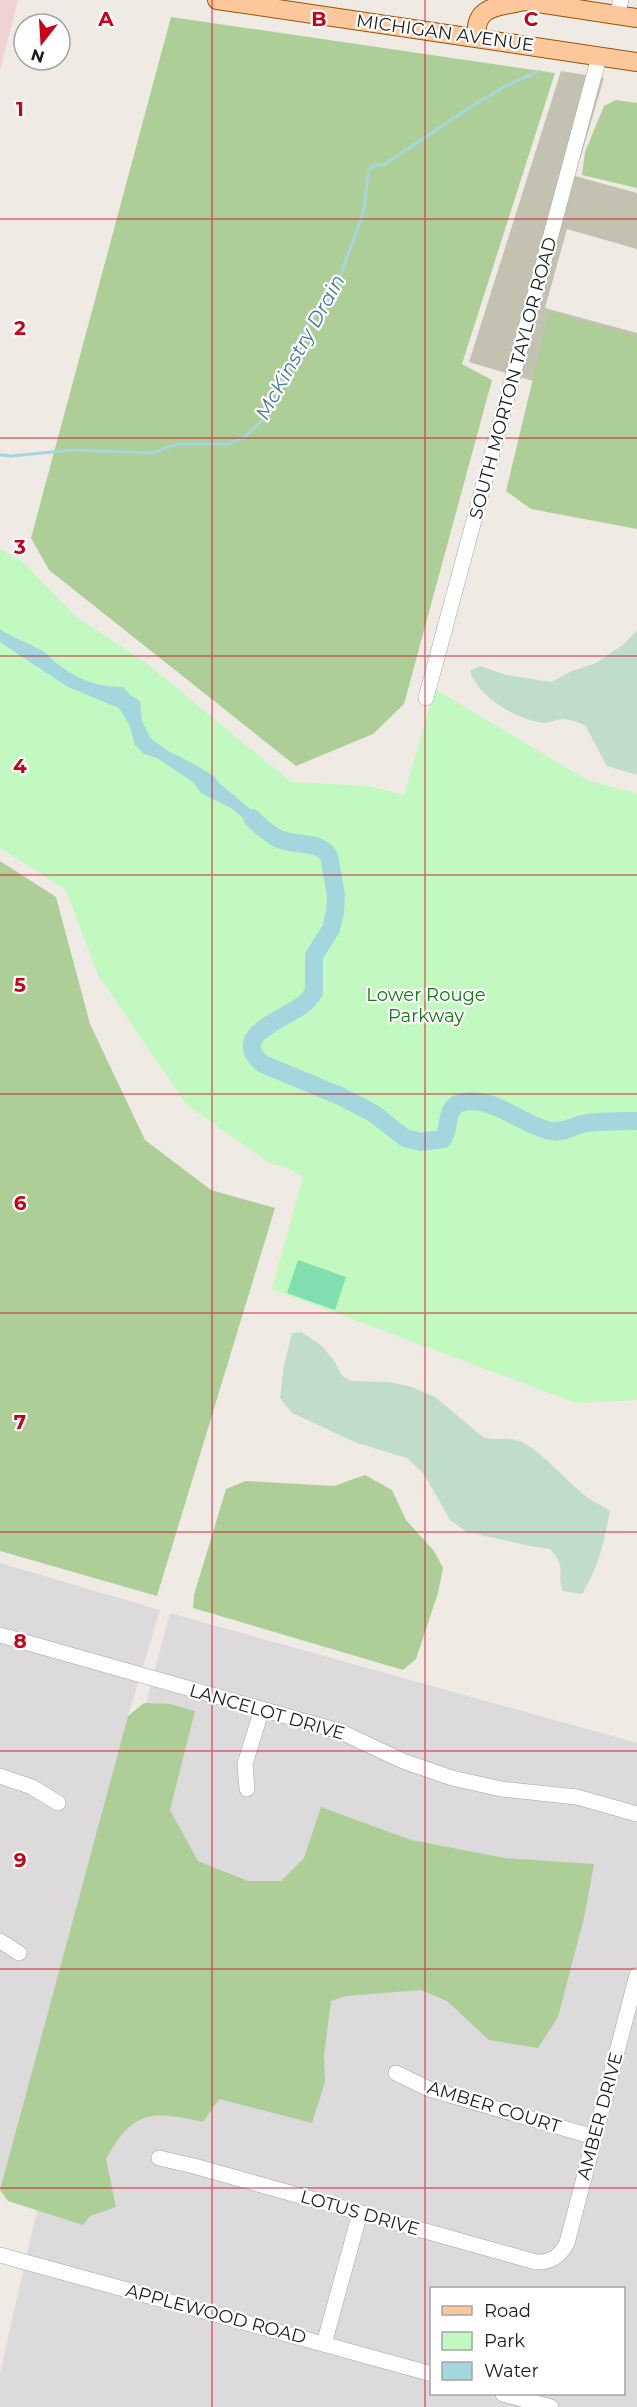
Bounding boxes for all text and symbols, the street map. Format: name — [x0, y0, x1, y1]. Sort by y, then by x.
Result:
text: A — [97, 7, 114, 31]
text: B — [311, 7, 327, 31]
street label: MICHIGAN AVENUE — [355, 10, 535, 56]
north arrow — [12, 12, 72, 72]
text: N — [29, 45, 47, 67]
text: 1 — [16, 97, 24, 121]
street label: SOUTH MORTON TAYLOR ROAD — [465, 234, 561, 522]
water label: McKinstry Drain — [250, 270, 350, 424]
text: 2 — [14, 316, 26, 340]
text: 3 — [13, 535, 26, 559]
text: 4 — [13, 754, 27, 778]
text: 5 — [14, 973, 26, 997]
park label: Lower Rouge Parkway — [366, 984, 486, 1027]
text: 6 — [14, 1191, 27, 1215]
text: 7 — [14, 1410, 26, 1434]
text: 8 — [13, 1629, 27, 1653]
street label: LANCELOT DRIVE — [187, 1679, 347, 1745]
text: 9 — [14, 1848, 26, 1872]
street label: AMBER DRIVE — [572, 2050, 628, 2182]
street label: AMBER COURT — [425, 2076, 564, 2138]
street label: LOTUS DRIVE — [298, 2186, 422, 2240]
street label: APPLEWOOD ROAD — [123, 2279, 309, 2349]
legend — [430, 2287, 625, 2395]
text: Road — [484, 2300, 531, 2322]
text: Park — [484, 2330, 525, 2352]
text: Water — [484, 2360, 539, 2382]

